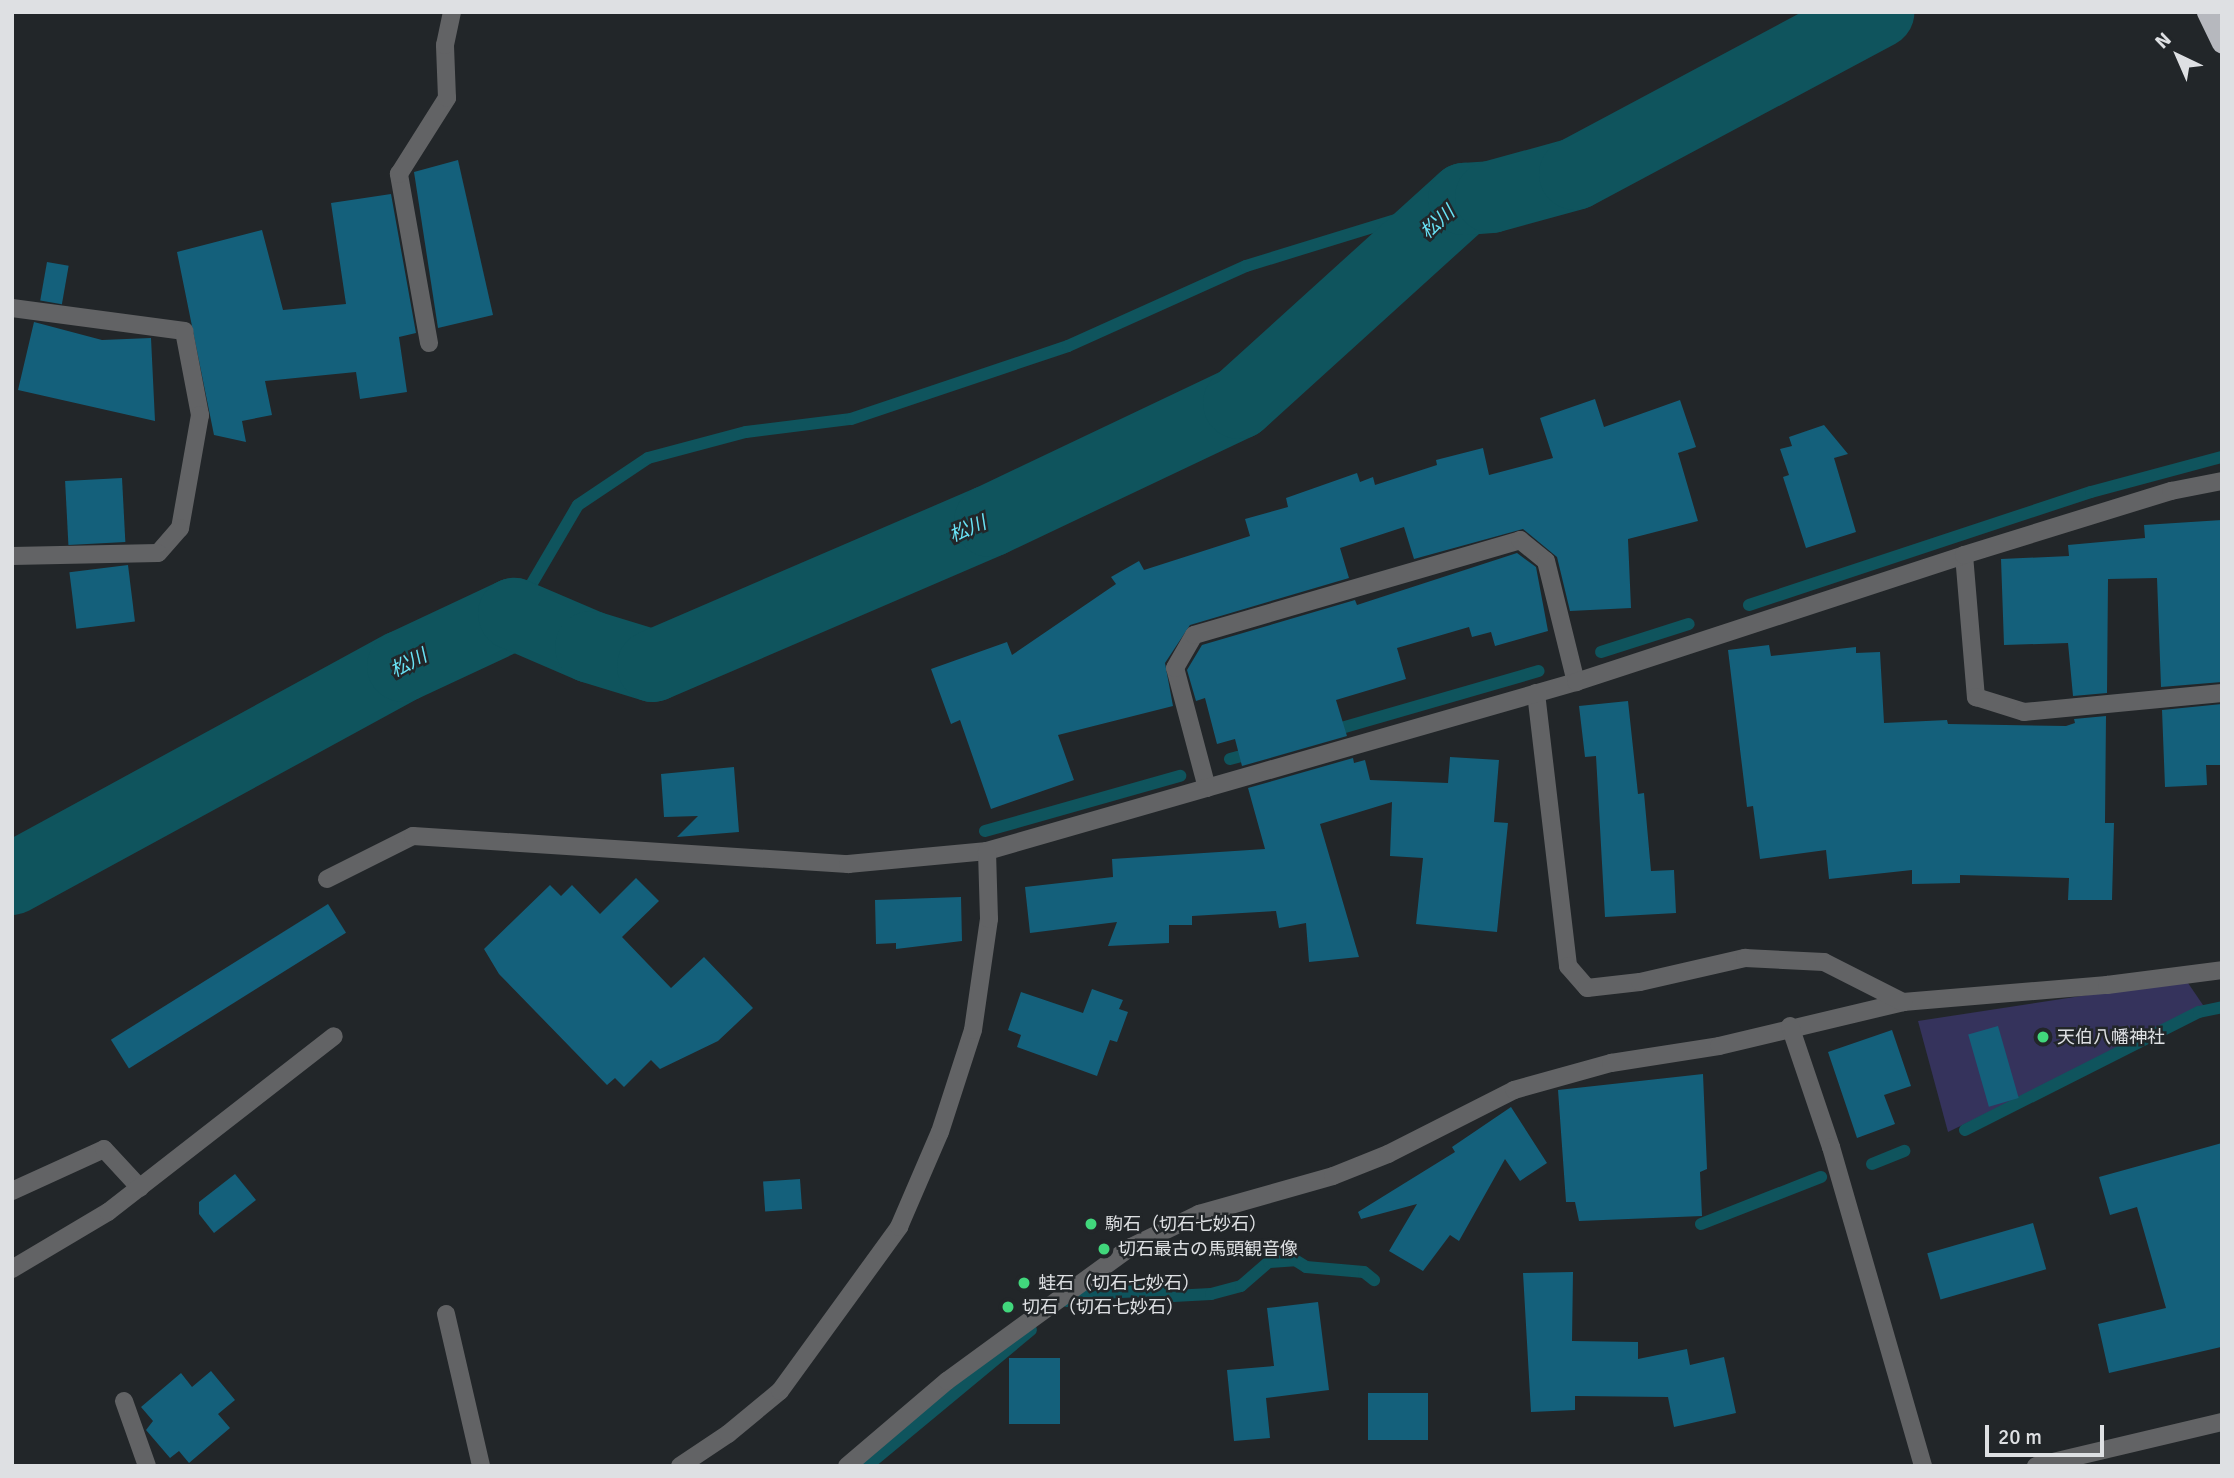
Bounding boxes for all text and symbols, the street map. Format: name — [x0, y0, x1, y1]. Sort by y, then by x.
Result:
north arrow — [2143, 21, 2213, 91]
text: N — [2150, 28, 2177, 54]
water label: 松川 — [1416, 202, 1460, 244]
water label: 松川 — [946, 512, 990, 548]
water label: 松川 — [387, 645, 431, 683]
place label: 天伯八幡神社 — [2057, 1026, 2165, 1048]
marker: 天伯八幡神社 — [2035, 1029, 2051, 1045]
place label: 駒石（切石七妙石） — [1105, 1213, 1267, 1235]
marker: 駒石（切石七妙石） — [1083, 1216, 1099, 1232]
place label: 切石最古の馬頭観音像 — [1118, 1238, 1298, 1260]
marker: 切石最古の馬頭観音像 — [1096, 1241, 1112, 1257]
place label: 蛙石（切石七妙石） — [1038, 1272, 1200, 1294]
marker: 蛙石（切石七妙石） — [1016, 1275, 1032, 1291]
place label: 切石（切石七妙石） — [1022, 1296, 1184, 1318]
marker: 切石（切石七妙石） — [1000, 1299, 1016, 1315]
scale bar — [1989, 1412, 2108, 1456]
text: 20 m — [1998, 1424, 2042, 1450]

